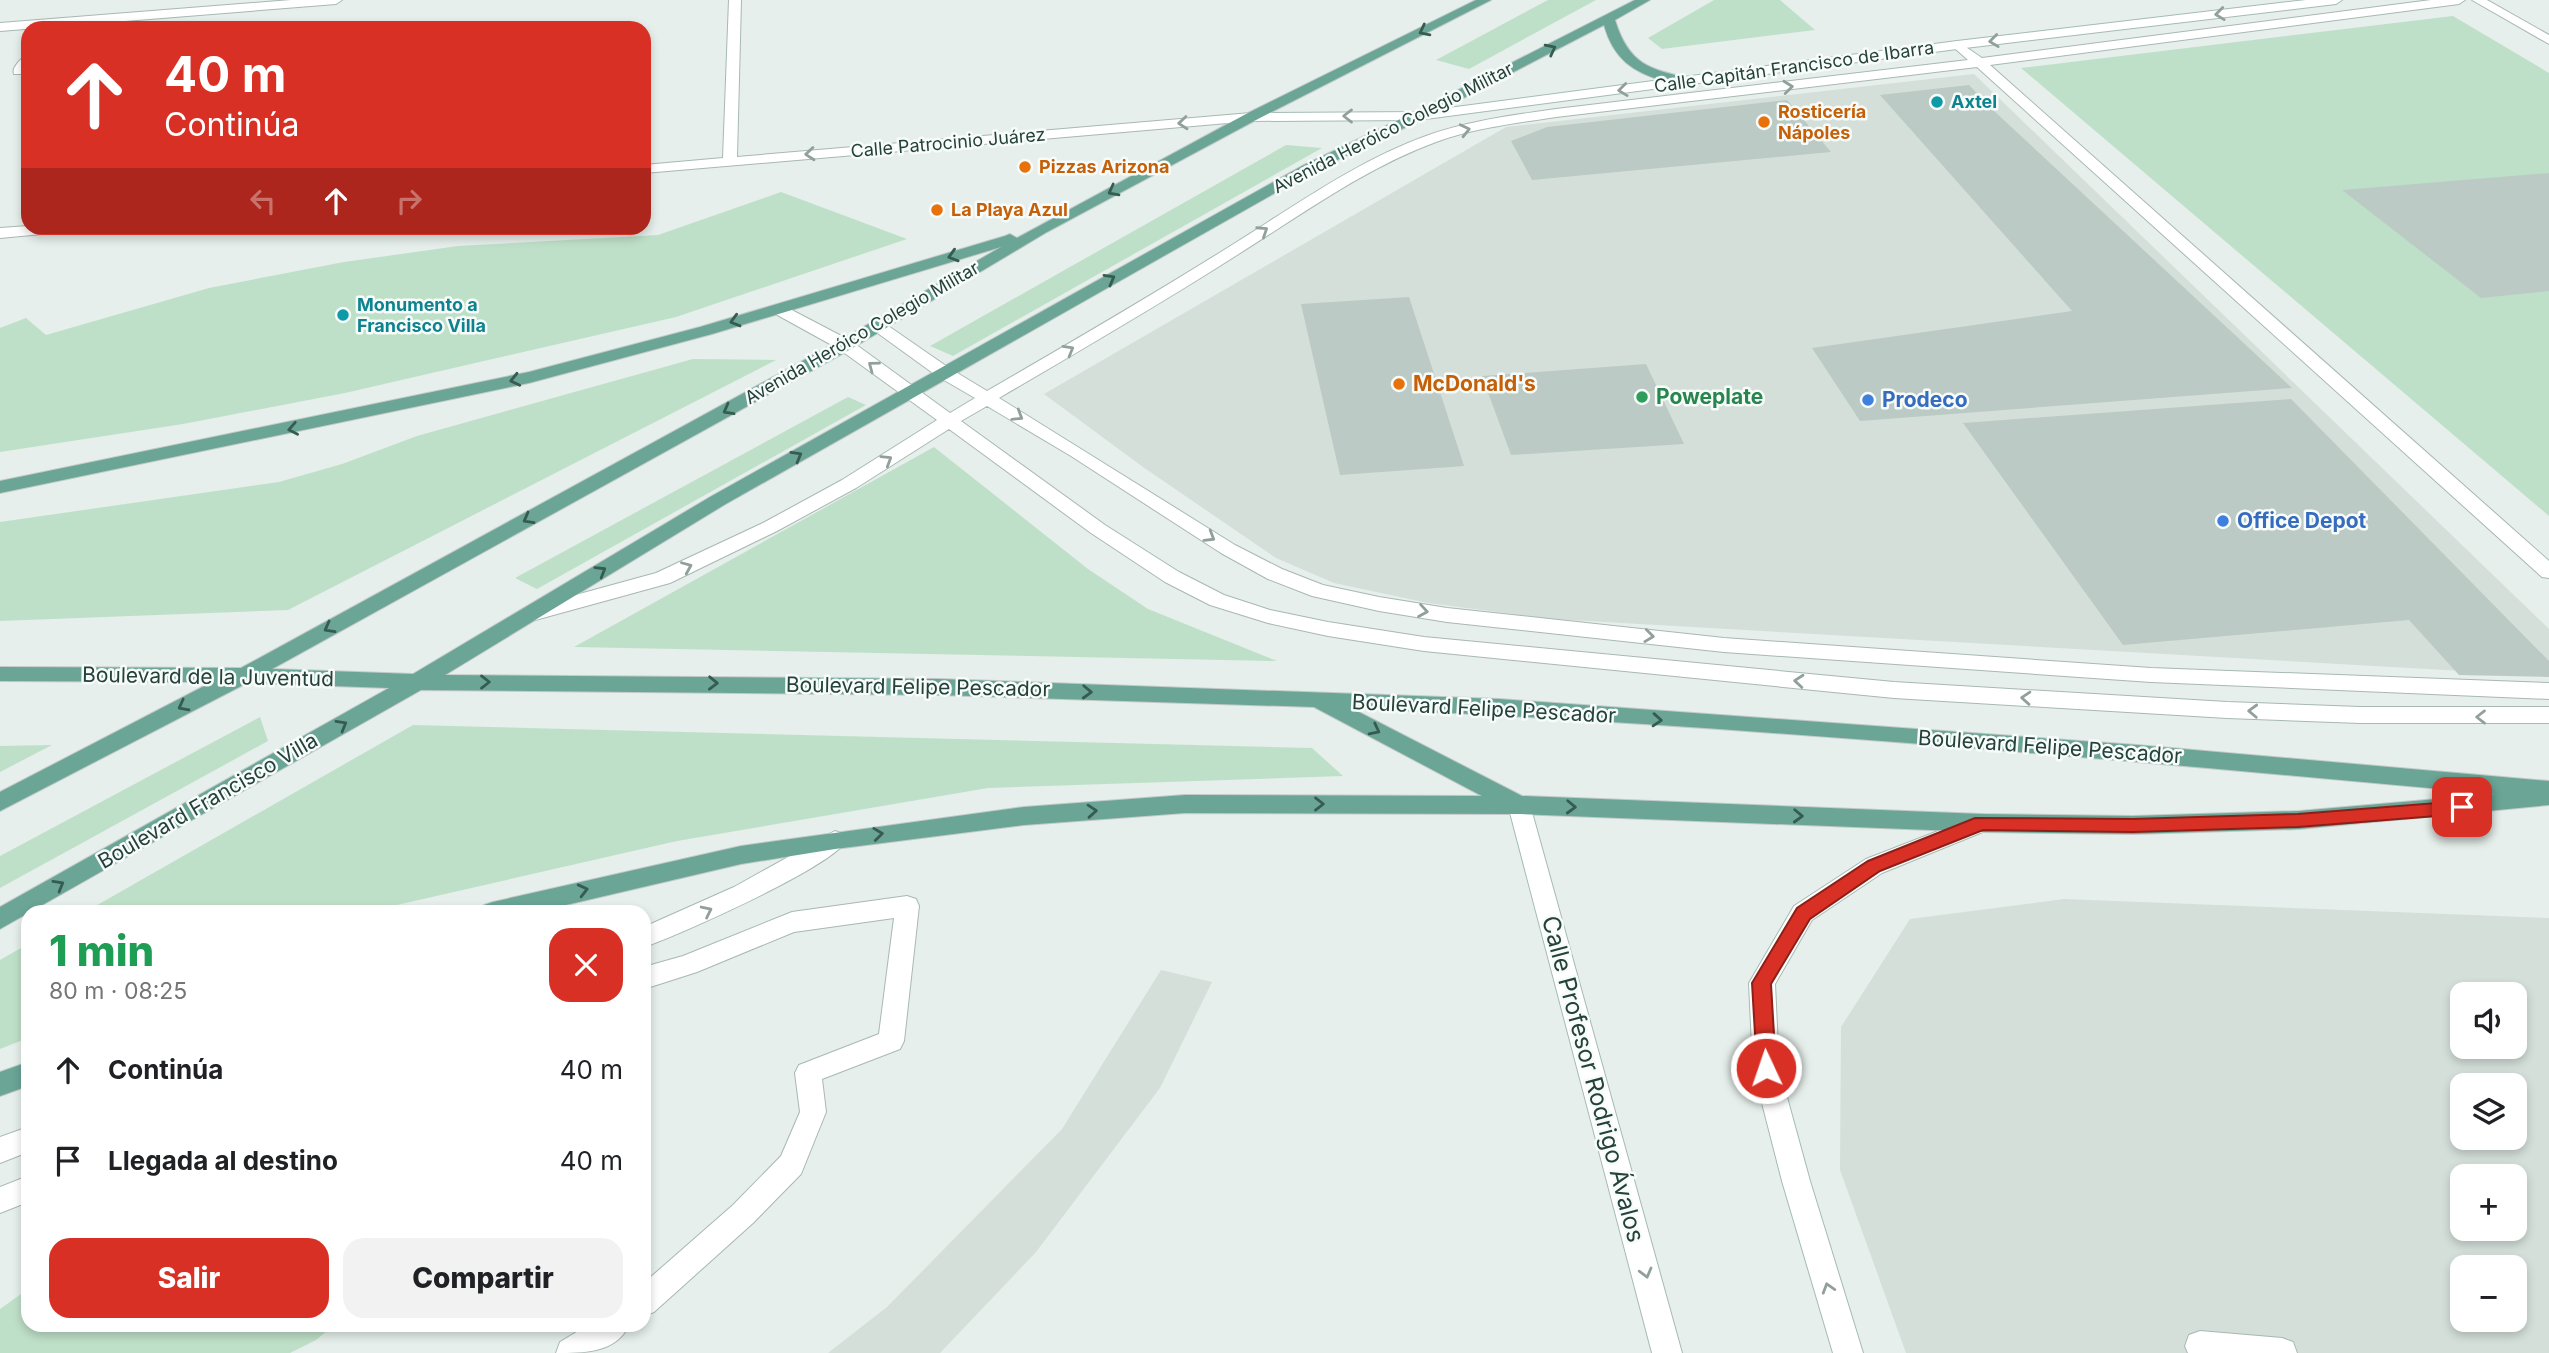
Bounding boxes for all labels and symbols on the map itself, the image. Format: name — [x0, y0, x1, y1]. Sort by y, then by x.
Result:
one-way arrow — [2214, 6, 2226, 21]
one-way arrow — [1419, 22, 1431, 36]
one-way arrow — [1988, 33, 1999, 48]
street label: Calle Capitán Francisco de Ibarra — [1653, 36, 1935, 97]
one-way arrow — [1544, 44, 1556, 58]
street label: Avenida Heróico Colegio Militar — [1269, 58, 1516, 197]
one-way arrow — [1783, 80, 1794, 95]
one-way arrow — [1617, 83, 1628, 98]
place label: Axtel — [1951, 91, 1997, 112]
marker: Axtel — [1929, 94, 1945, 110]
place label: Rosticería Nápoles — [1778, 101, 1866, 143]
one-way arrow — [1342, 108, 1353, 124]
marker: Rosticería Nápoles — [1756, 114, 1772, 130]
one-way arrow — [1178, 115, 1189, 130]
one-way arrow — [1459, 123, 1471, 138]
street label: Calle Patrocinio Juárez — [850, 124, 1046, 161]
one-way arrow — [804, 146, 815, 161]
place label: Pizzas Arizona — [1039, 156, 1169, 177]
marker: Pizzas Arizona — [1017, 159, 1033, 175]
one-way arrow — [1108, 183, 1121, 196]
place label: La Playa Azul — [951, 199, 1068, 220]
marker: La Playa Azul — [929, 202, 945, 218]
one-way arrow — [1256, 227, 1269, 240]
one-way arrow — [947, 248, 959, 263]
street label: Avenida Heróico Colegio Militar — [741, 257, 983, 408]
one-way arrow — [1103, 273, 1115, 287]
place label: Monumento a Francisco Villa — [357, 294, 486, 336]
marker: Monumento a Francisco Villa — [335, 307, 351, 323]
one-way arrow — [729, 313, 741, 328]
one-way arrow — [1062, 345, 1075, 358]
one-way arrow — [868, 362, 881, 374]
place label: McDonald's — [1413, 371, 1536, 396]
one-way arrow — [509, 372, 521, 386]
marker: McDonald's — [1391, 376, 1407, 392]
place label: Poweplate — [1656, 384, 1763, 409]
place label: Prodeco — [1882, 387, 1968, 412]
marker: Poweplate — [1634, 389, 1650, 405]
marker: Prodeco — [1860, 392, 1876, 408]
one-way arrow — [722, 402, 735, 415]
one-way arrow — [1010, 407, 1023, 420]
one-way arrow — [287, 420, 299, 435]
one-way arrow — [790, 451, 803, 464]
one-way arrow — [879, 455, 892, 468]
place label: Office Depot — [2237, 508, 2367, 533]
one-way arrow — [523, 511, 535, 524]
marker: Office Depot — [2215, 513, 2231, 529]
one-way arrow — [1202, 529, 1215, 542]
one-way arrow — [679, 561, 692, 575]
one-way arrow — [594, 566, 607, 579]
one-way arrow — [1417, 603, 1429, 618]
one-way arrow — [323, 620, 336, 633]
one-way arrow — [1643, 629, 1655, 644]
street label: Boulevard de la Juventud — [82, 662, 334, 691]
street label: Boulevard Felipe Pescador — [786, 672, 1051, 701]
one-way arrow — [480, 674, 491, 690]
one-way arrow — [1794, 674, 1805, 689]
one-way arrow — [708, 675, 718, 691]
one-way arrow — [1082, 684, 1093, 699]
street label: Boulevard Felipe Pescador — [1351, 689, 1617, 728]
one-way arrow — [2020, 691, 2031, 706]
one-way arrow — [178, 698, 190, 711]
one-way arrow — [2248, 704, 2259, 719]
one-way arrow — [2475, 709, 2486, 725]
one-way arrow — [1652, 712, 1663, 727]
one-way arrow — [335, 720, 348, 733]
one-way arrow — [1368, 722, 1380, 735]
street label: Boulevard Felipe Pescador — [1917, 725, 2183, 768]
street label: Boulevard Francisco Villa — [93, 727, 322, 874]
pin — [2432, 777, 2492, 837]
one-way arrow — [1314, 796, 1325, 812]
one-way arrow — [1566, 799, 1577, 814]
one-way arrow — [1086, 804, 1097, 819]
one-way arrow — [1793, 808, 1804, 823]
one-way arrow — [873, 827, 884, 842]
one-way arrow — [52, 880, 65, 893]
one-way arrow — [577, 884, 589, 898]
one-way arrow — [700, 906, 712, 920]
street label: Calle Profesor Rodrigo Ávalos — [1536, 912, 1652, 1245]
position arrow — [1729, 1031, 1803, 1105]
one-way arrow — [1637, 1266, 1652, 1278]
one-way arrow — [1822, 1282, 1837, 1294]

